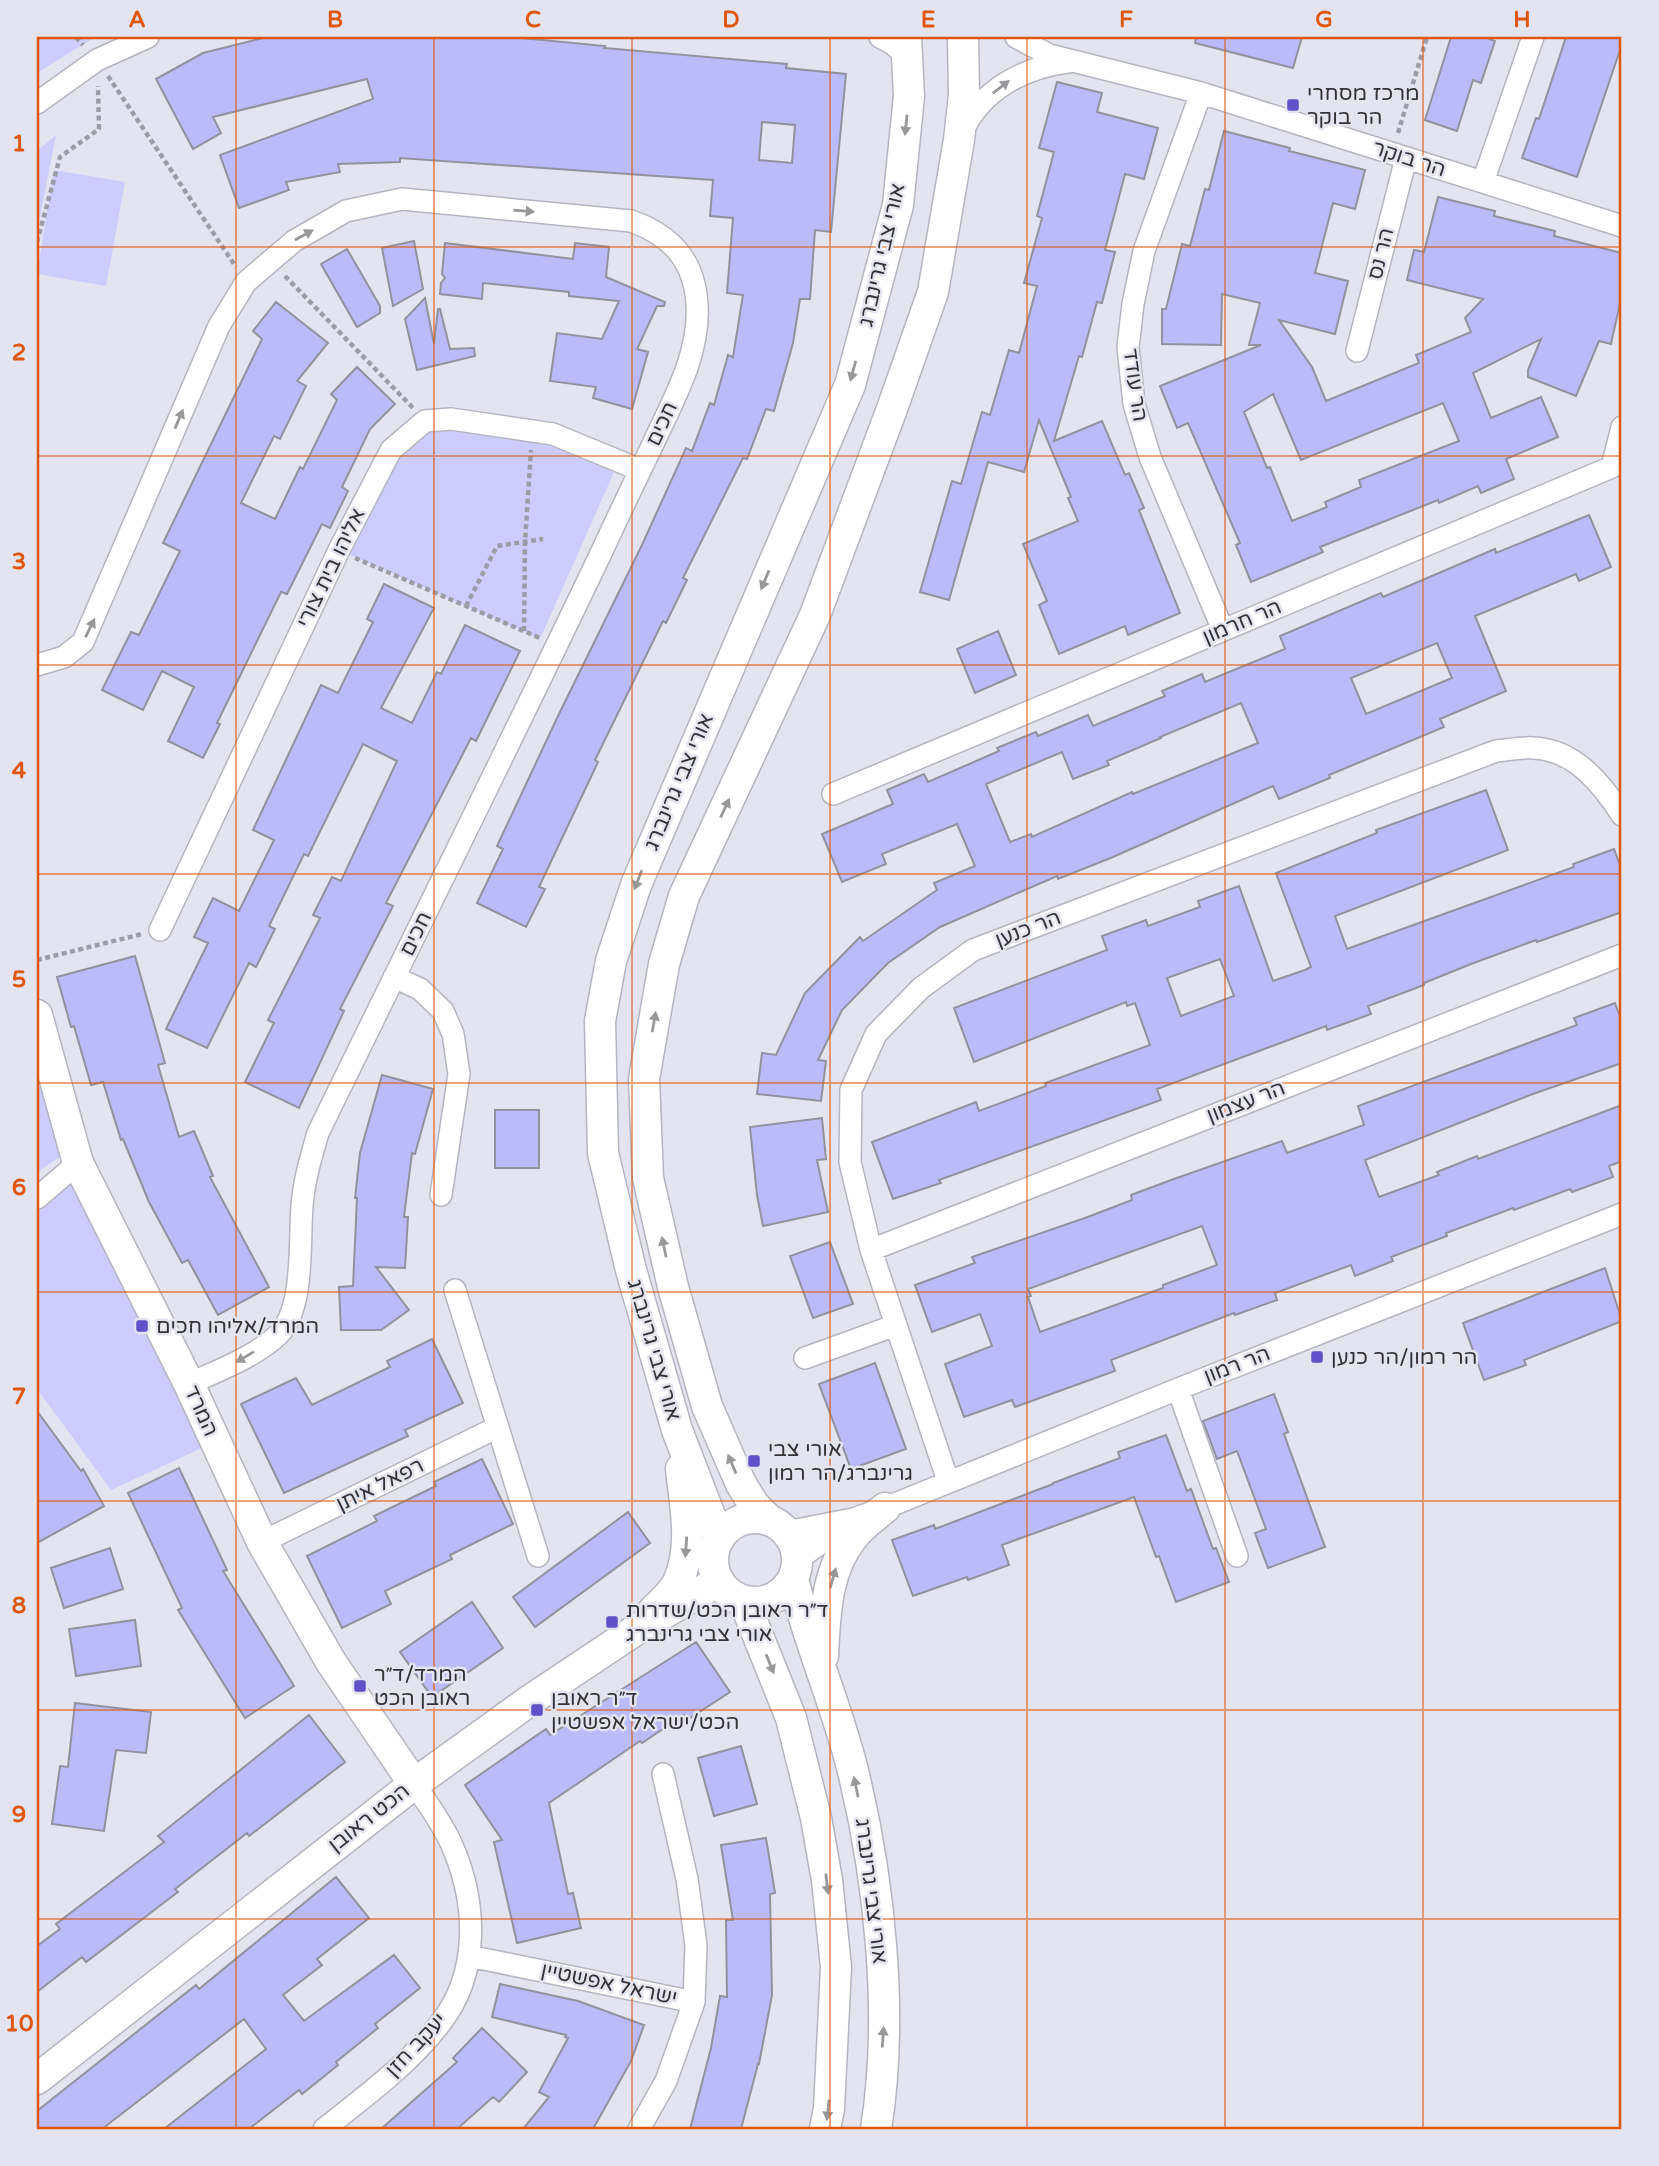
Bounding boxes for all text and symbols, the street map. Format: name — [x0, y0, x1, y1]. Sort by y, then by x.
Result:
text: A — [128, 6, 146, 34]
text: B — [327, 6, 343, 34]
text: C — [525, 6, 541, 34]
text: D — [722, 6, 740, 34]
text: E — [921, 6, 935, 34]
text: F — [1119, 6, 1133, 34]
text: G — [1315, 6, 1333, 34]
text: H — [1513, 6, 1531, 34]
one-way arrow — [991, 80, 1009, 95]
place label: מרכז מסחרי הר בוקר — [1307, 81, 1420, 130]
marker: מרכז מסחרי הר בוקר — [1285, 97, 1301, 113]
one-way arrow — [900, 114, 911, 136]
text: 1 — [12, 130, 26, 158]
street label: הר בוקר — [1369, 135, 1449, 183]
street label: אורי צבי גרינברג — [853, 181, 911, 329]
one-way arrow — [513, 206, 535, 217]
street label: הר נס — [1363, 226, 1399, 282]
one-way arrow — [294, 229, 314, 241]
text: 2 — [12, 339, 26, 367]
street label: הר עודד — [1118, 347, 1152, 423]
one-way arrow — [848, 361, 858, 382]
street label: חכים — [641, 398, 683, 450]
one-way arrow — [174, 408, 185, 429]
street label: אליהו בית צורי — [291, 504, 371, 632]
text: 3 — [12, 548, 26, 576]
one-way arrow — [759, 570, 771, 590]
street label: הר חרמון — [1199, 594, 1285, 650]
one-way arrow — [84, 618, 95, 638]
street label: אורי צבי גרינברג — [639, 710, 719, 854]
text: 4 — [12, 757, 27, 785]
one-way arrow — [719, 798, 731, 818]
one-way arrow — [633, 870, 644, 891]
street label: הר כנען — [992, 905, 1064, 953]
street label: חכים — [395, 908, 437, 960]
text: 5 — [12, 966, 26, 994]
one-way arrow — [649, 1011, 660, 1033]
street label: הר עצמון — [1203, 1076, 1289, 1128]
text: 6 — [12, 1174, 26, 1202]
one-way arrow — [658, 1236, 669, 1258]
street label: אורי צבי גרינברג — [622, 1276, 686, 1424]
place label: המרד/אליהו חכים — [156, 1314, 319, 1339]
marker: המרד/אליהו חכים — [134, 1318, 150, 1334]
street label: הר רמון — [1200, 1341, 1274, 1389]
place label: הר רמון/הר כנען — [1331, 1345, 1477, 1370]
marker: הר רמון/הר כנען — [1309, 1349, 1325, 1365]
one-way arrow — [235, 1350, 254, 1363]
street label: המרד — [179, 1382, 223, 1440]
text: 7 — [12, 1383, 26, 1411]
place label: אורי צבי גרינברג/הר רמון — [768, 1437, 913, 1486]
street label: רפאל איתן — [332, 1453, 428, 1517]
marker: אורי צבי גרינברג/הר רמון — [746, 1453, 762, 1469]
one-way arrow — [726, 1454, 738, 1474]
one-way arrow — [680, 1536, 691, 1558]
one-way arrow — [828, 1567, 839, 1589]
text: 8 — [12, 1592, 26, 1620]
place label: ד״ר ראובן הכט/שדרות אורי צבי גרינברג — [626, 1598, 829, 1647]
marker: ד״ר ראובן הכט/שדרות אורי צבי גרינברג — [604, 1614, 620, 1630]
one-way arrow — [764, 1654, 775, 1675]
place label: המרד/ד״ר ראובן הכט — [374, 1662, 470, 1711]
marker: המרד/ד״ר ראובן הכט — [352, 1678, 368, 1694]
place label: ד״ר ראובן הכט/ישראל אפשטיין — [551, 1686, 739, 1735]
marker: ד״ר ראובן הכט/ישראל אפשטיין — [529, 1702, 545, 1718]
one-way arrow — [851, 1776, 862, 1798]
street label: הכט ראובן — [323, 1778, 415, 1858]
text: 9 — [12, 1801, 26, 1829]
street label: אורי צבי גרינברג — [850, 1817, 892, 1965]
one-way arrow — [822, 1873, 833, 1895]
street label: ישראל אפשטיין — [539, 1957, 679, 2011]
street label: יעקב חזן — [380, 2008, 452, 2082]
text: 10 — [5, 2010, 33, 2038]
one-way arrow — [878, 2026, 889, 2048]
one-way arrow — [822, 2100, 833, 2122]

